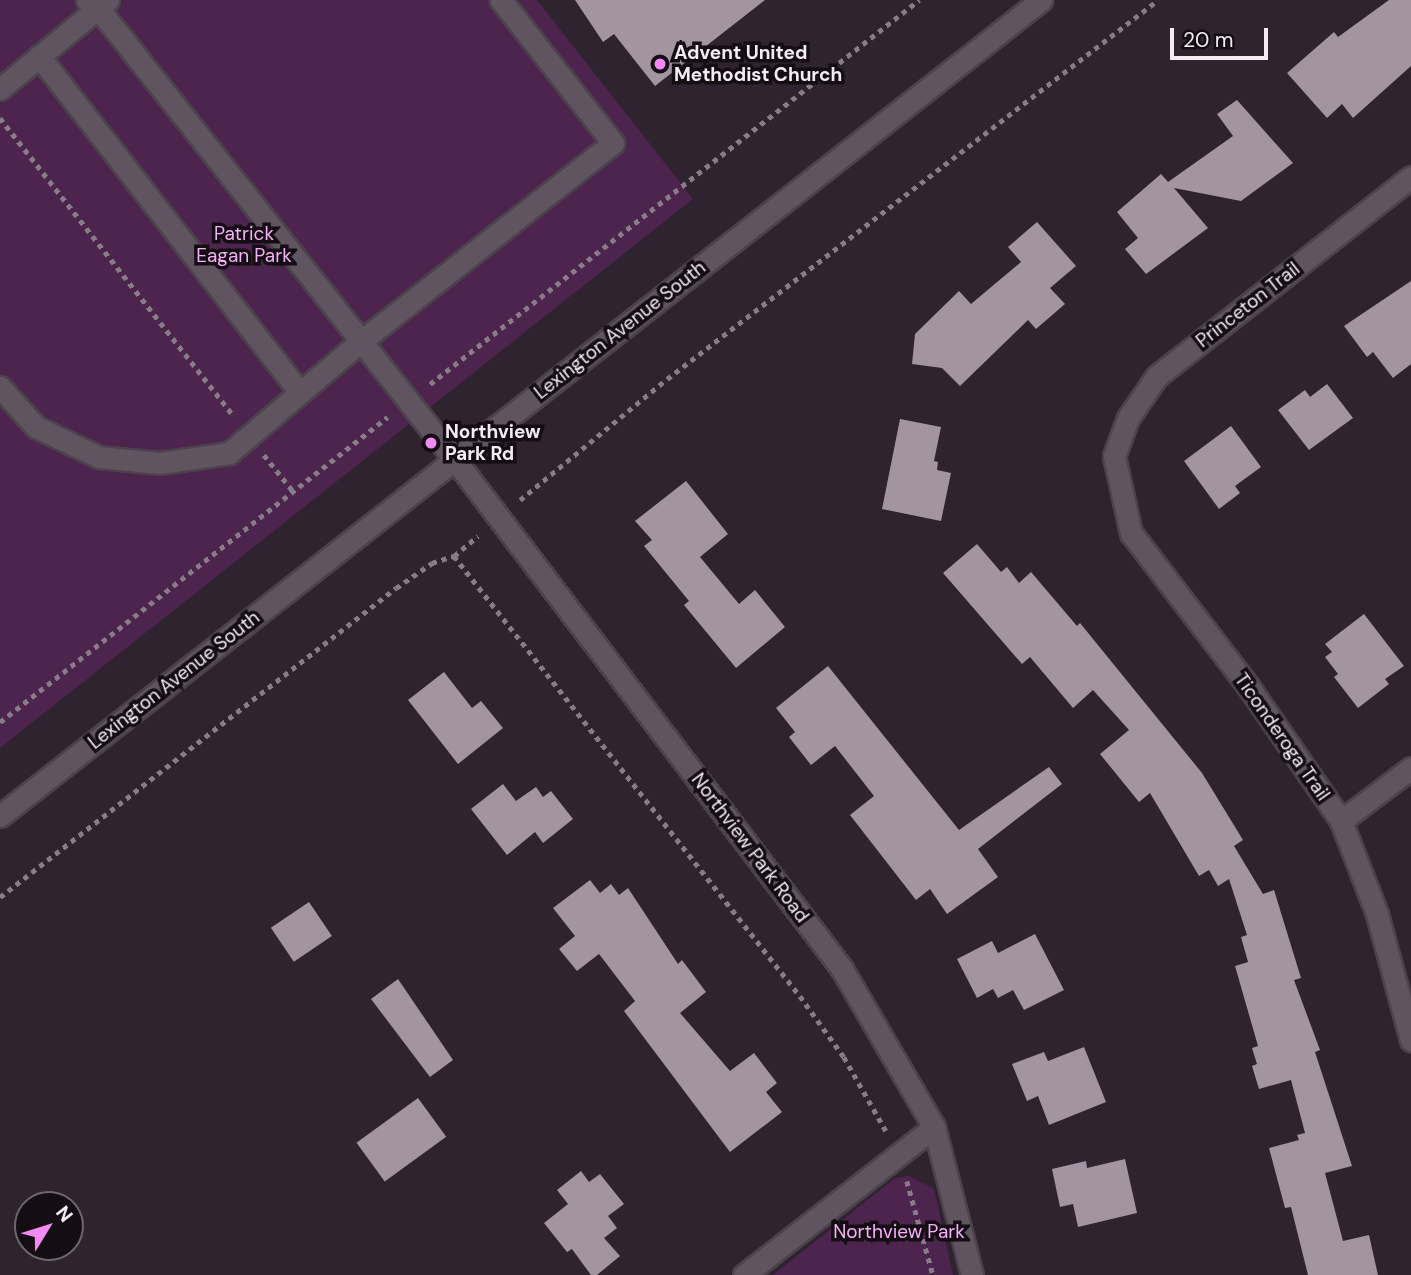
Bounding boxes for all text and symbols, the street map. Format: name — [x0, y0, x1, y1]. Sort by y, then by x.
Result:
scale bar — [1173, 14, 1271, 58]
text: 20 m — [1183, 26, 1234, 54]
place label: Advent United Methodist Church — [674, 42, 842, 86]
marker: Advent United Methodist Church — [652, 56, 668, 72]
park label: Patrick Eagan Park — [196, 223, 292, 267]
street label: Lexington Avenue South — [530, 256, 710, 404]
street label: Princeton Trail — [1192, 258, 1304, 352]
place label: Northview Park Rd — [445, 421, 541, 465]
marker: Northview Park Rd — [423, 435, 439, 451]
street label: Lexington Avenue South — [84, 606, 264, 754]
street label: Ticonderoga Trail — [1230, 669, 1334, 805]
street label: Northview Park Road — [686, 769, 814, 927]
north arrow — [14, 1191, 84, 1261]
text: N — [50, 1201, 78, 1227]
park label: Northview Park — [833, 1221, 965, 1243]

